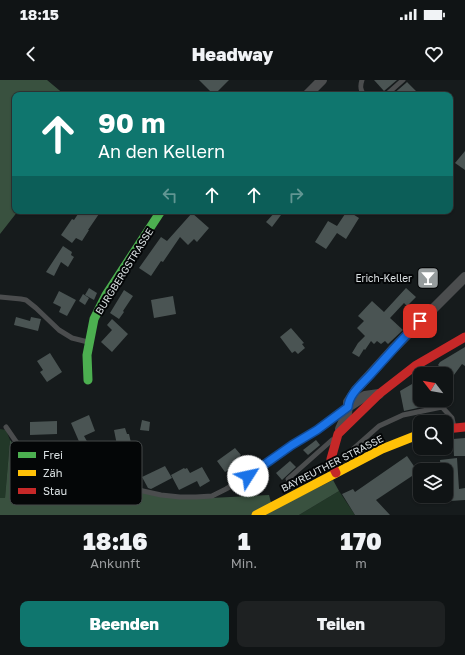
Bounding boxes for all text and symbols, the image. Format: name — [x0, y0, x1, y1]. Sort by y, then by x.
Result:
text: 18:15 — [20, 5, 59, 23]
icon: back — [20, 43, 42, 65]
text: Headway — [192, 43, 273, 65]
icon: heart — [423, 43, 445, 65]
text: 90 m — [98, 106, 165, 139]
icon: ahead — [32, 108, 84, 160]
text: An den Kellern — [98, 140, 225, 162]
icon: left — [159, 184, 181, 206]
icon: ahead — [201, 184, 223, 206]
icon: ahead — [243, 184, 265, 206]
icon: right — [285, 184, 307, 206]
street label: BURGBERGSTRASSE — [93, 226, 155, 316]
bar icon: Erich-Keller — [415, 265, 441, 291]
place label: Erich-Keller — [355, 272, 412, 284]
pin — [403, 304, 437, 338]
icon: arrive — [409, 310, 431, 332]
north arrow — [413, 367, 453, 407]
map controls — [413, 367, 453, 503]
button: search — [413, 415, 453, 455]
street label: BAYREUTHER STRASSE — [279, 432, 385, 494]
legend — [10, 441, 142, 505]
text: Frei — [43, 448, 63, 461]
position arrow — [227, 455, 269, 497]
button: layers — [413, 463, 453, 503]
text: Zäh — [43, 466, 63, 479]
text: Stau — [43, 484, 67, 497]
text: 18:16 — [83, 526, 148, 555]
text: 1 — [238, 526, 250, 555]
text: 170 — [340, 526, 382, 555]
text: Ankunft — [90, 555, 140, 571]
text: Min. — [231, 555, 257, 571]
text: m — [355, 555, 367, 571]
button: Beenden — [20, 601, 229, 647]
button: Teilen — [237, 601, 445, 647]

